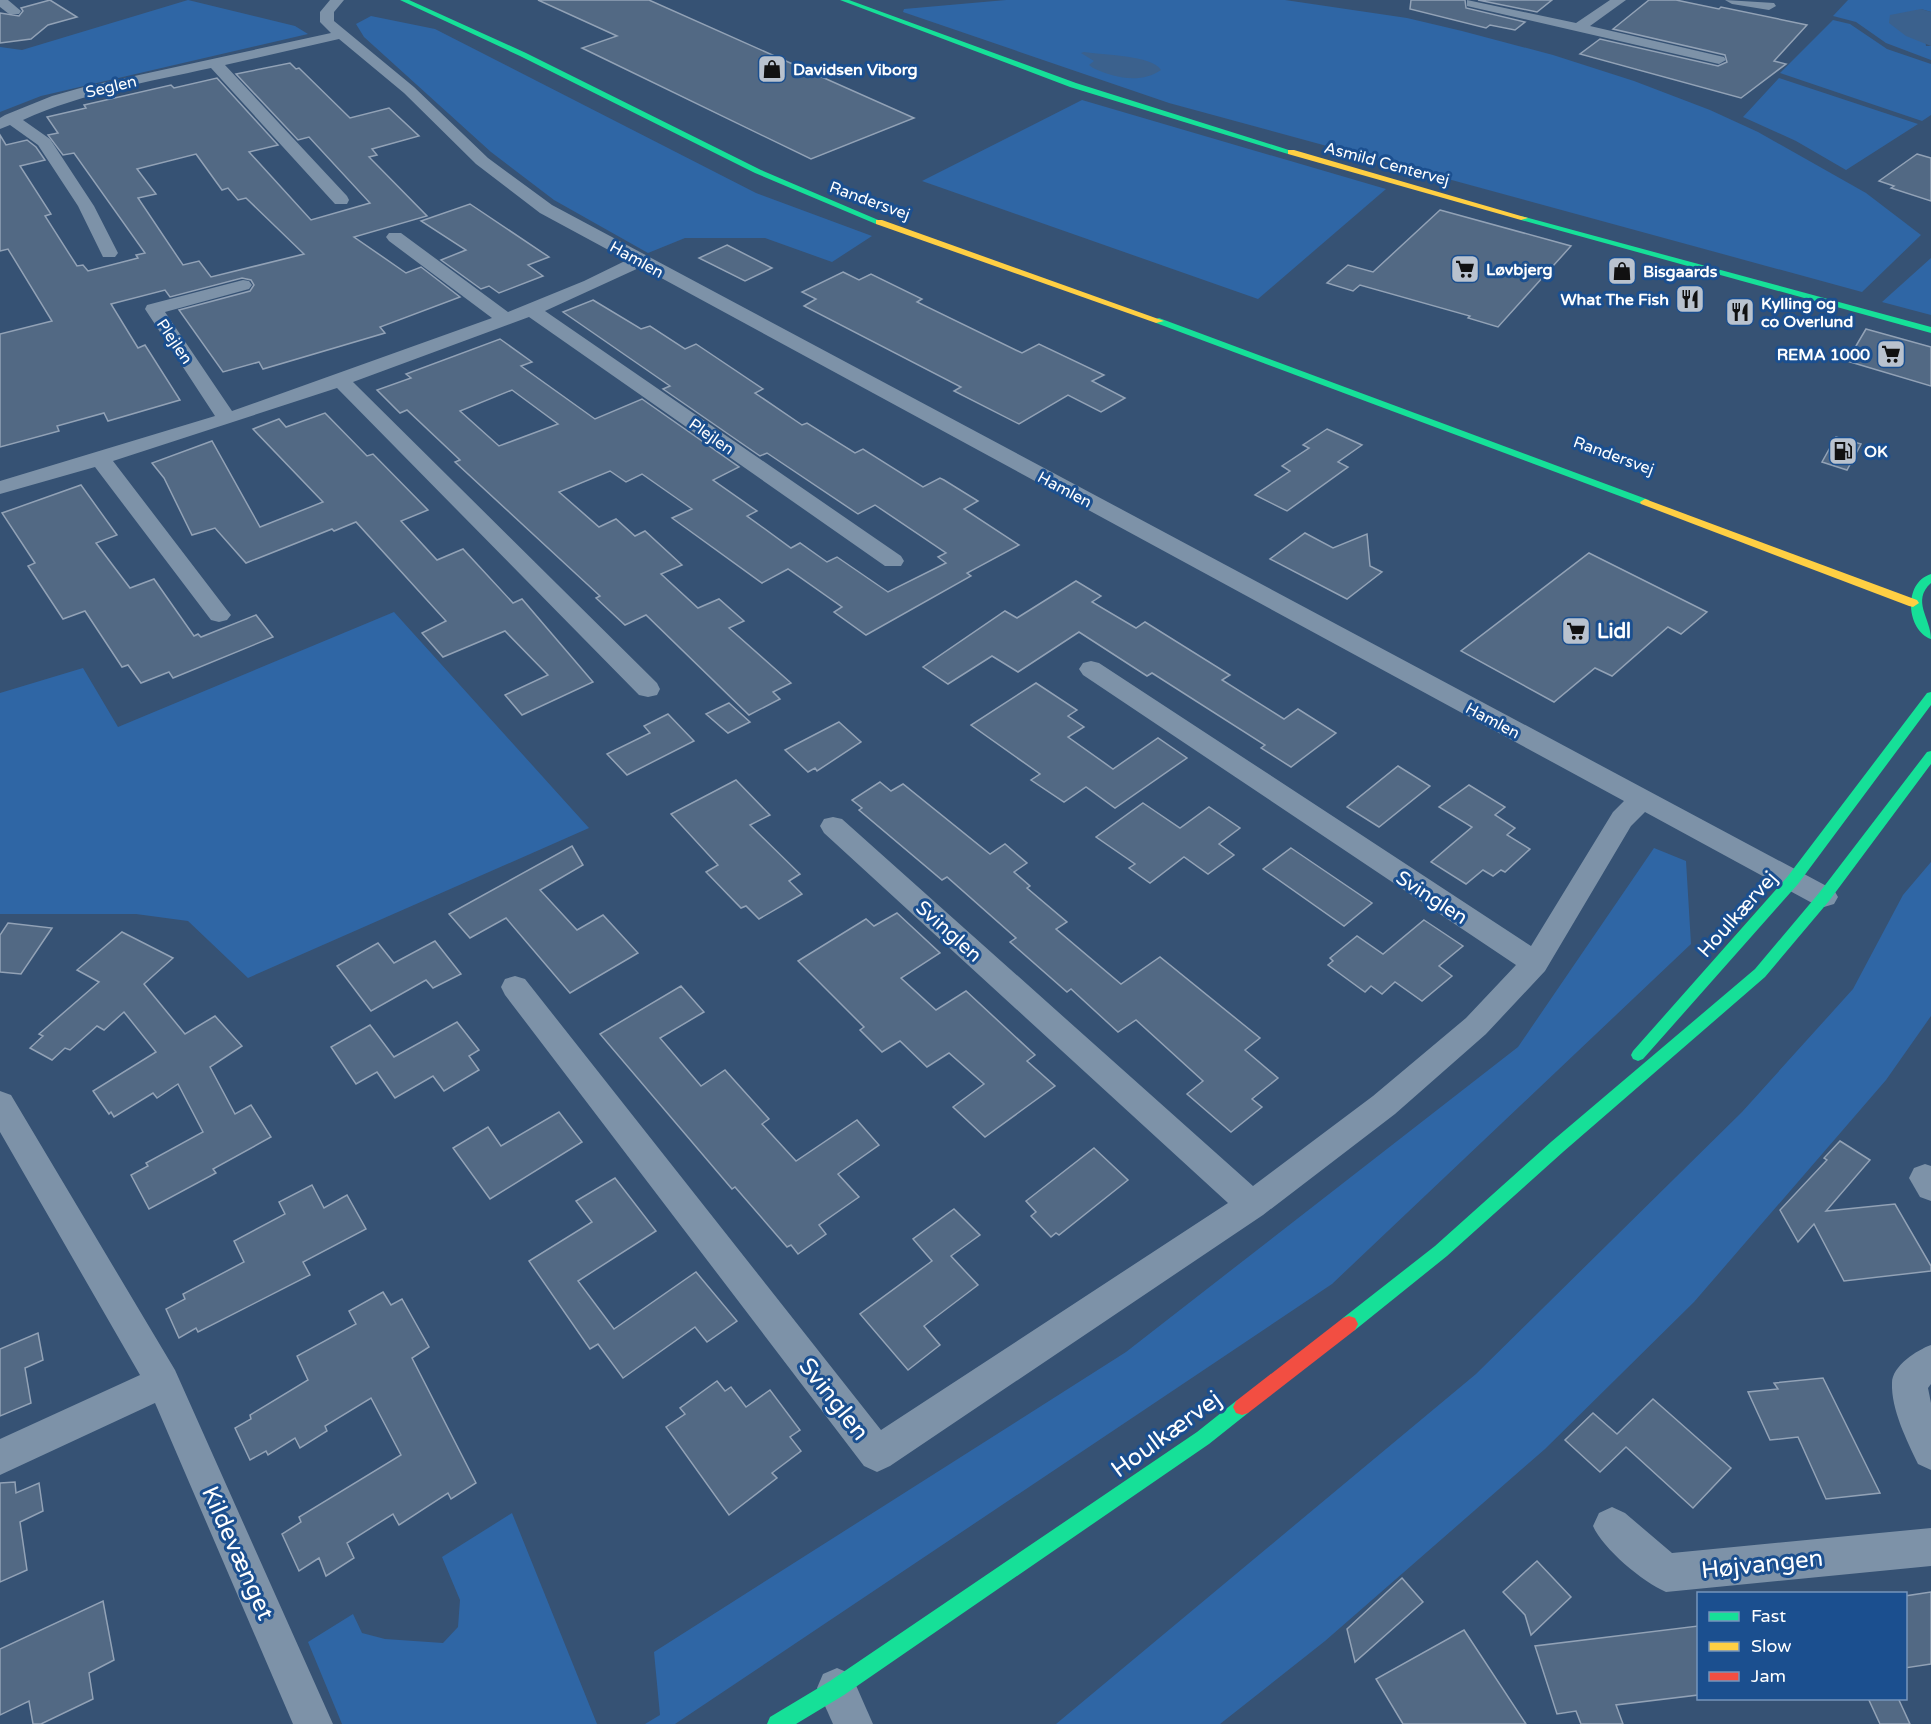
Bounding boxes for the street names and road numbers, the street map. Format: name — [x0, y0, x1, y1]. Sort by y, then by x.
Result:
street label: Seglen — [84, 71, 139, 103]
street label: Asmild Centervej — [1322, 138, 1451, 190]
street label: Randersvej — [827, 177, 913, 225]
street label: Hamlen — [606, 237, 667, 283]
street label: Plejlen — [152, 315, 197, 368]
street label: Plejlen — [685, 414, 738, 460]
street label: Randersvej — [1571, 432, 1657, 480]
street label: Hamlen — [1034, 467, 1095, 512]
street label: Hamlen — [1462, 698, 1523, 743]
street label: Svinglen — [1391, 866, 1472, 930]
street label: Houlkærvej — [1693, 867, 1783, 963]
street label: Svinglen — [910, 896, 986, 968]
street label: Svinglen — [792, 1352, 875, 1446]
street label: Houlkærvej — [1106, 1385, 1227, 1484]
street label: Kildevænget — [195, 1482, 280, 1625]
street label: Højvangen — [1700, 1544, 1824, 1585]

